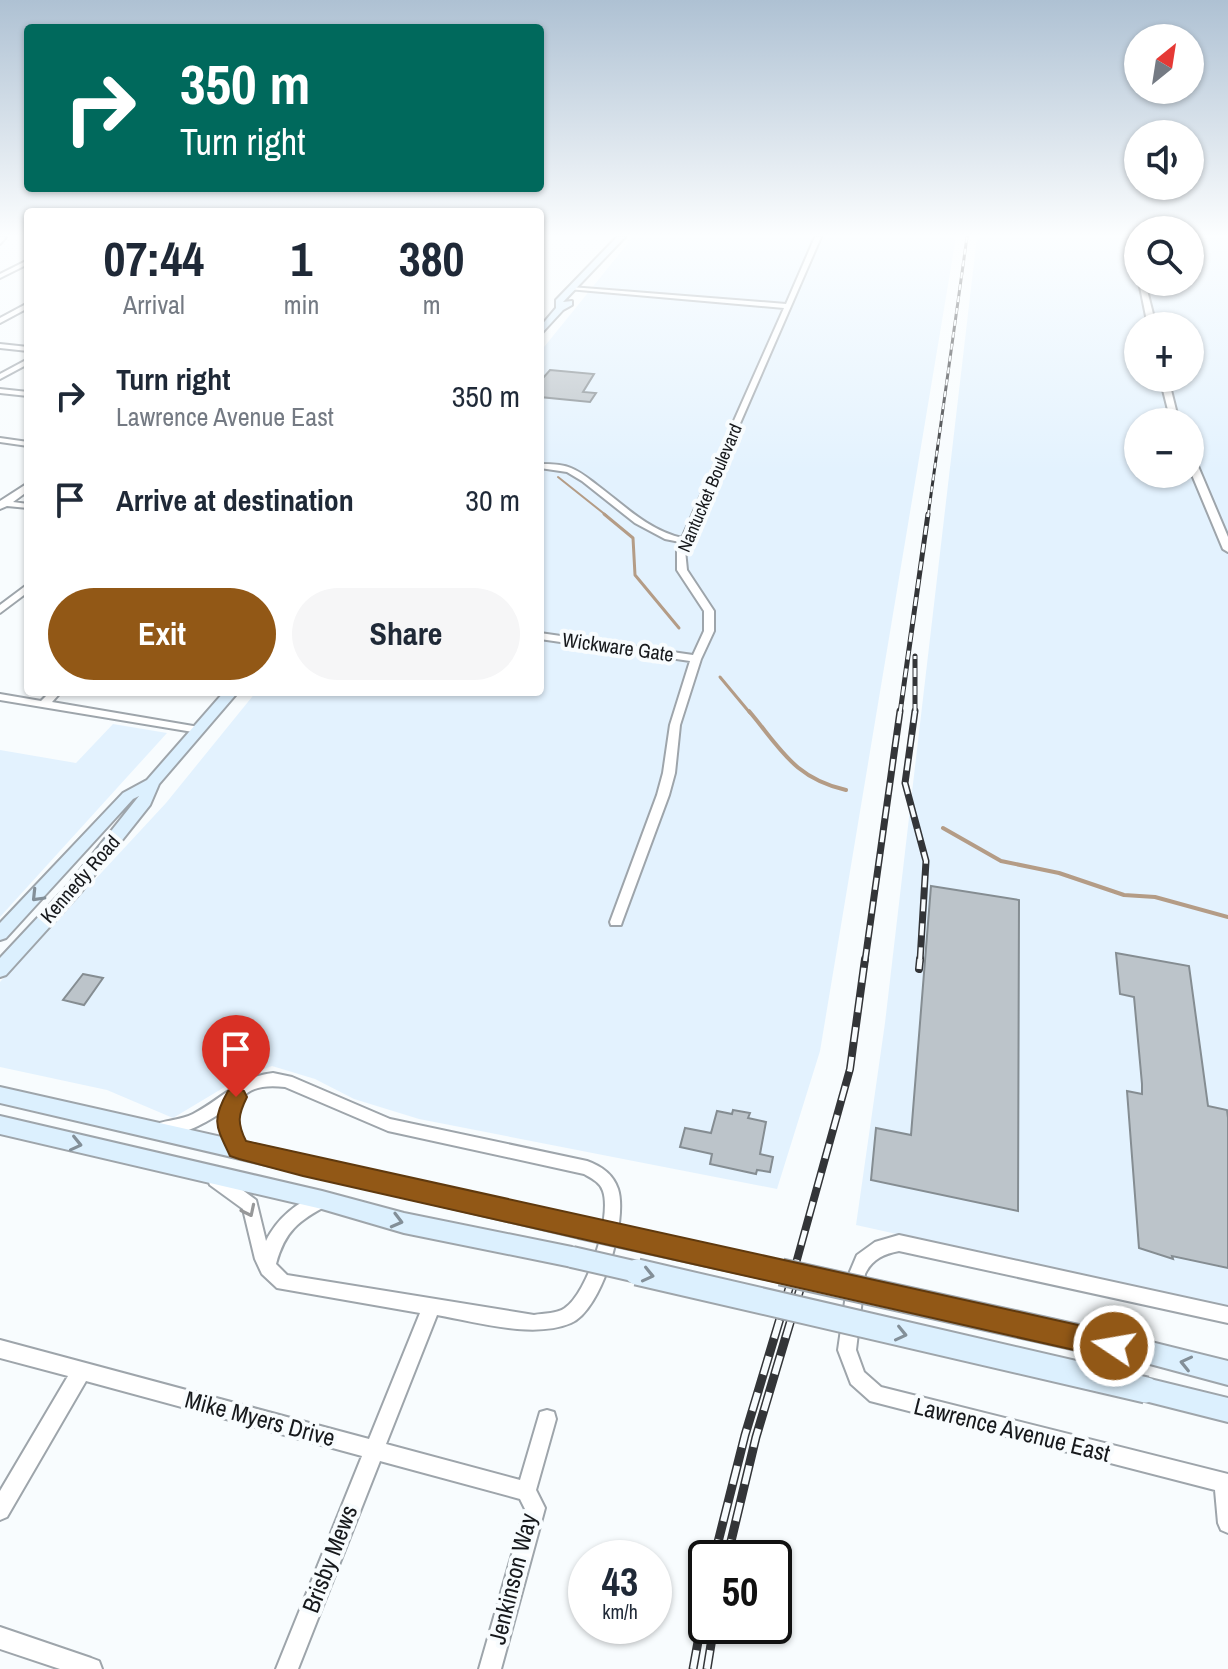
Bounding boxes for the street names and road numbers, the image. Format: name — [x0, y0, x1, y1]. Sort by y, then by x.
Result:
street label: Nantucket Boulevard — [671, 420, 748, 556]
street label: Wickware Gate — [561, 625, 675, 668]
street label: Kennedy Road — [34, 829, 125, 928]
street label: Mike Myers Drive — [182, 1383, 339, 1453]
street label: Lawrence Avenue East — [911, 1389, 1114, 1469]
street label: Brisby Mews — [294, 1500, 364, 1617]
street label: Jenkinson Way — [480, 1510, 544, 1648]

